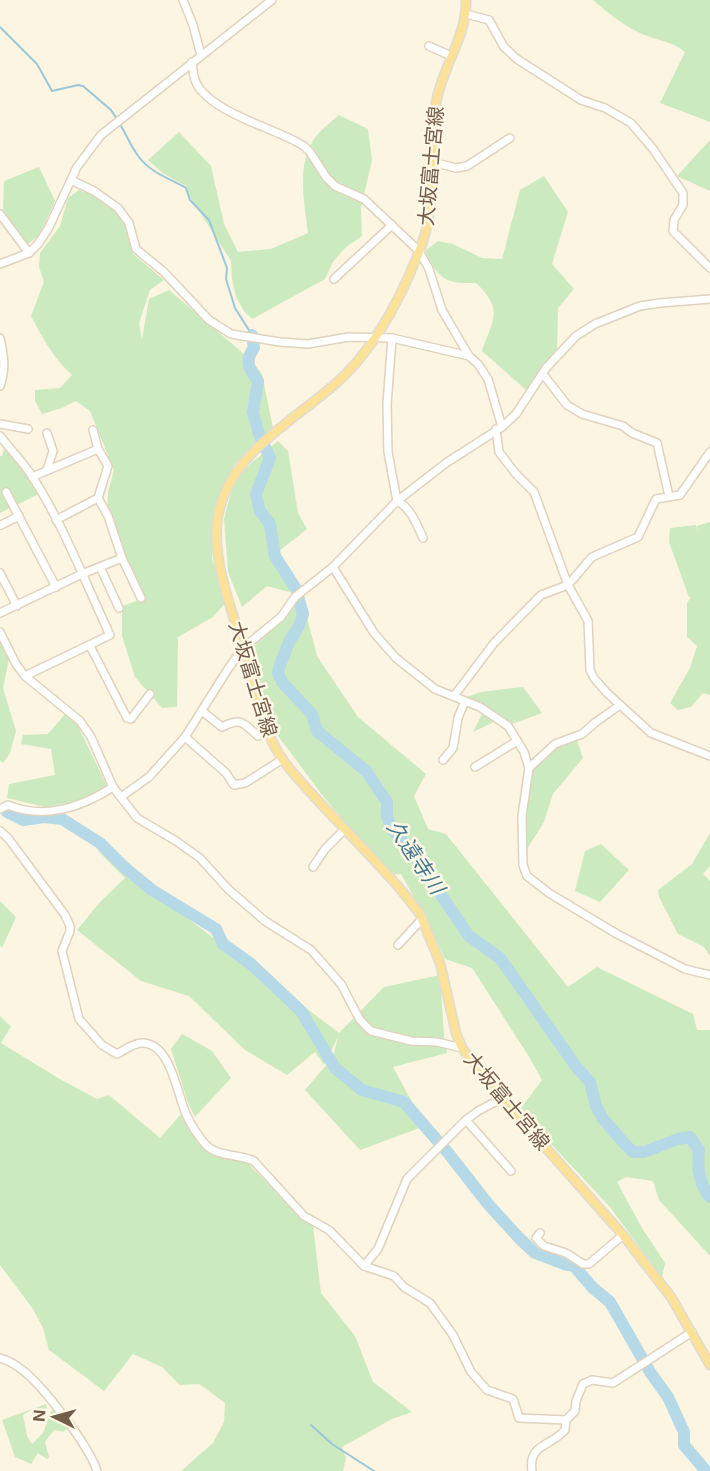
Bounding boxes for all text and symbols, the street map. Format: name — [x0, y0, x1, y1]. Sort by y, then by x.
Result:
street label: 大坂富士宮線 — [414, 105, 448, 227]
street label: 大坂富士宮線 — [224, 618, 282, 740]
water label: 久遠寺川 — [382, 815, 451, 900]
street label: 大坂富士宮線 — [459, 1047, 555, 1155]
north arrow — [24, 1387, 84, 1447]
text: N — [29, 1409, 50, 1423]

